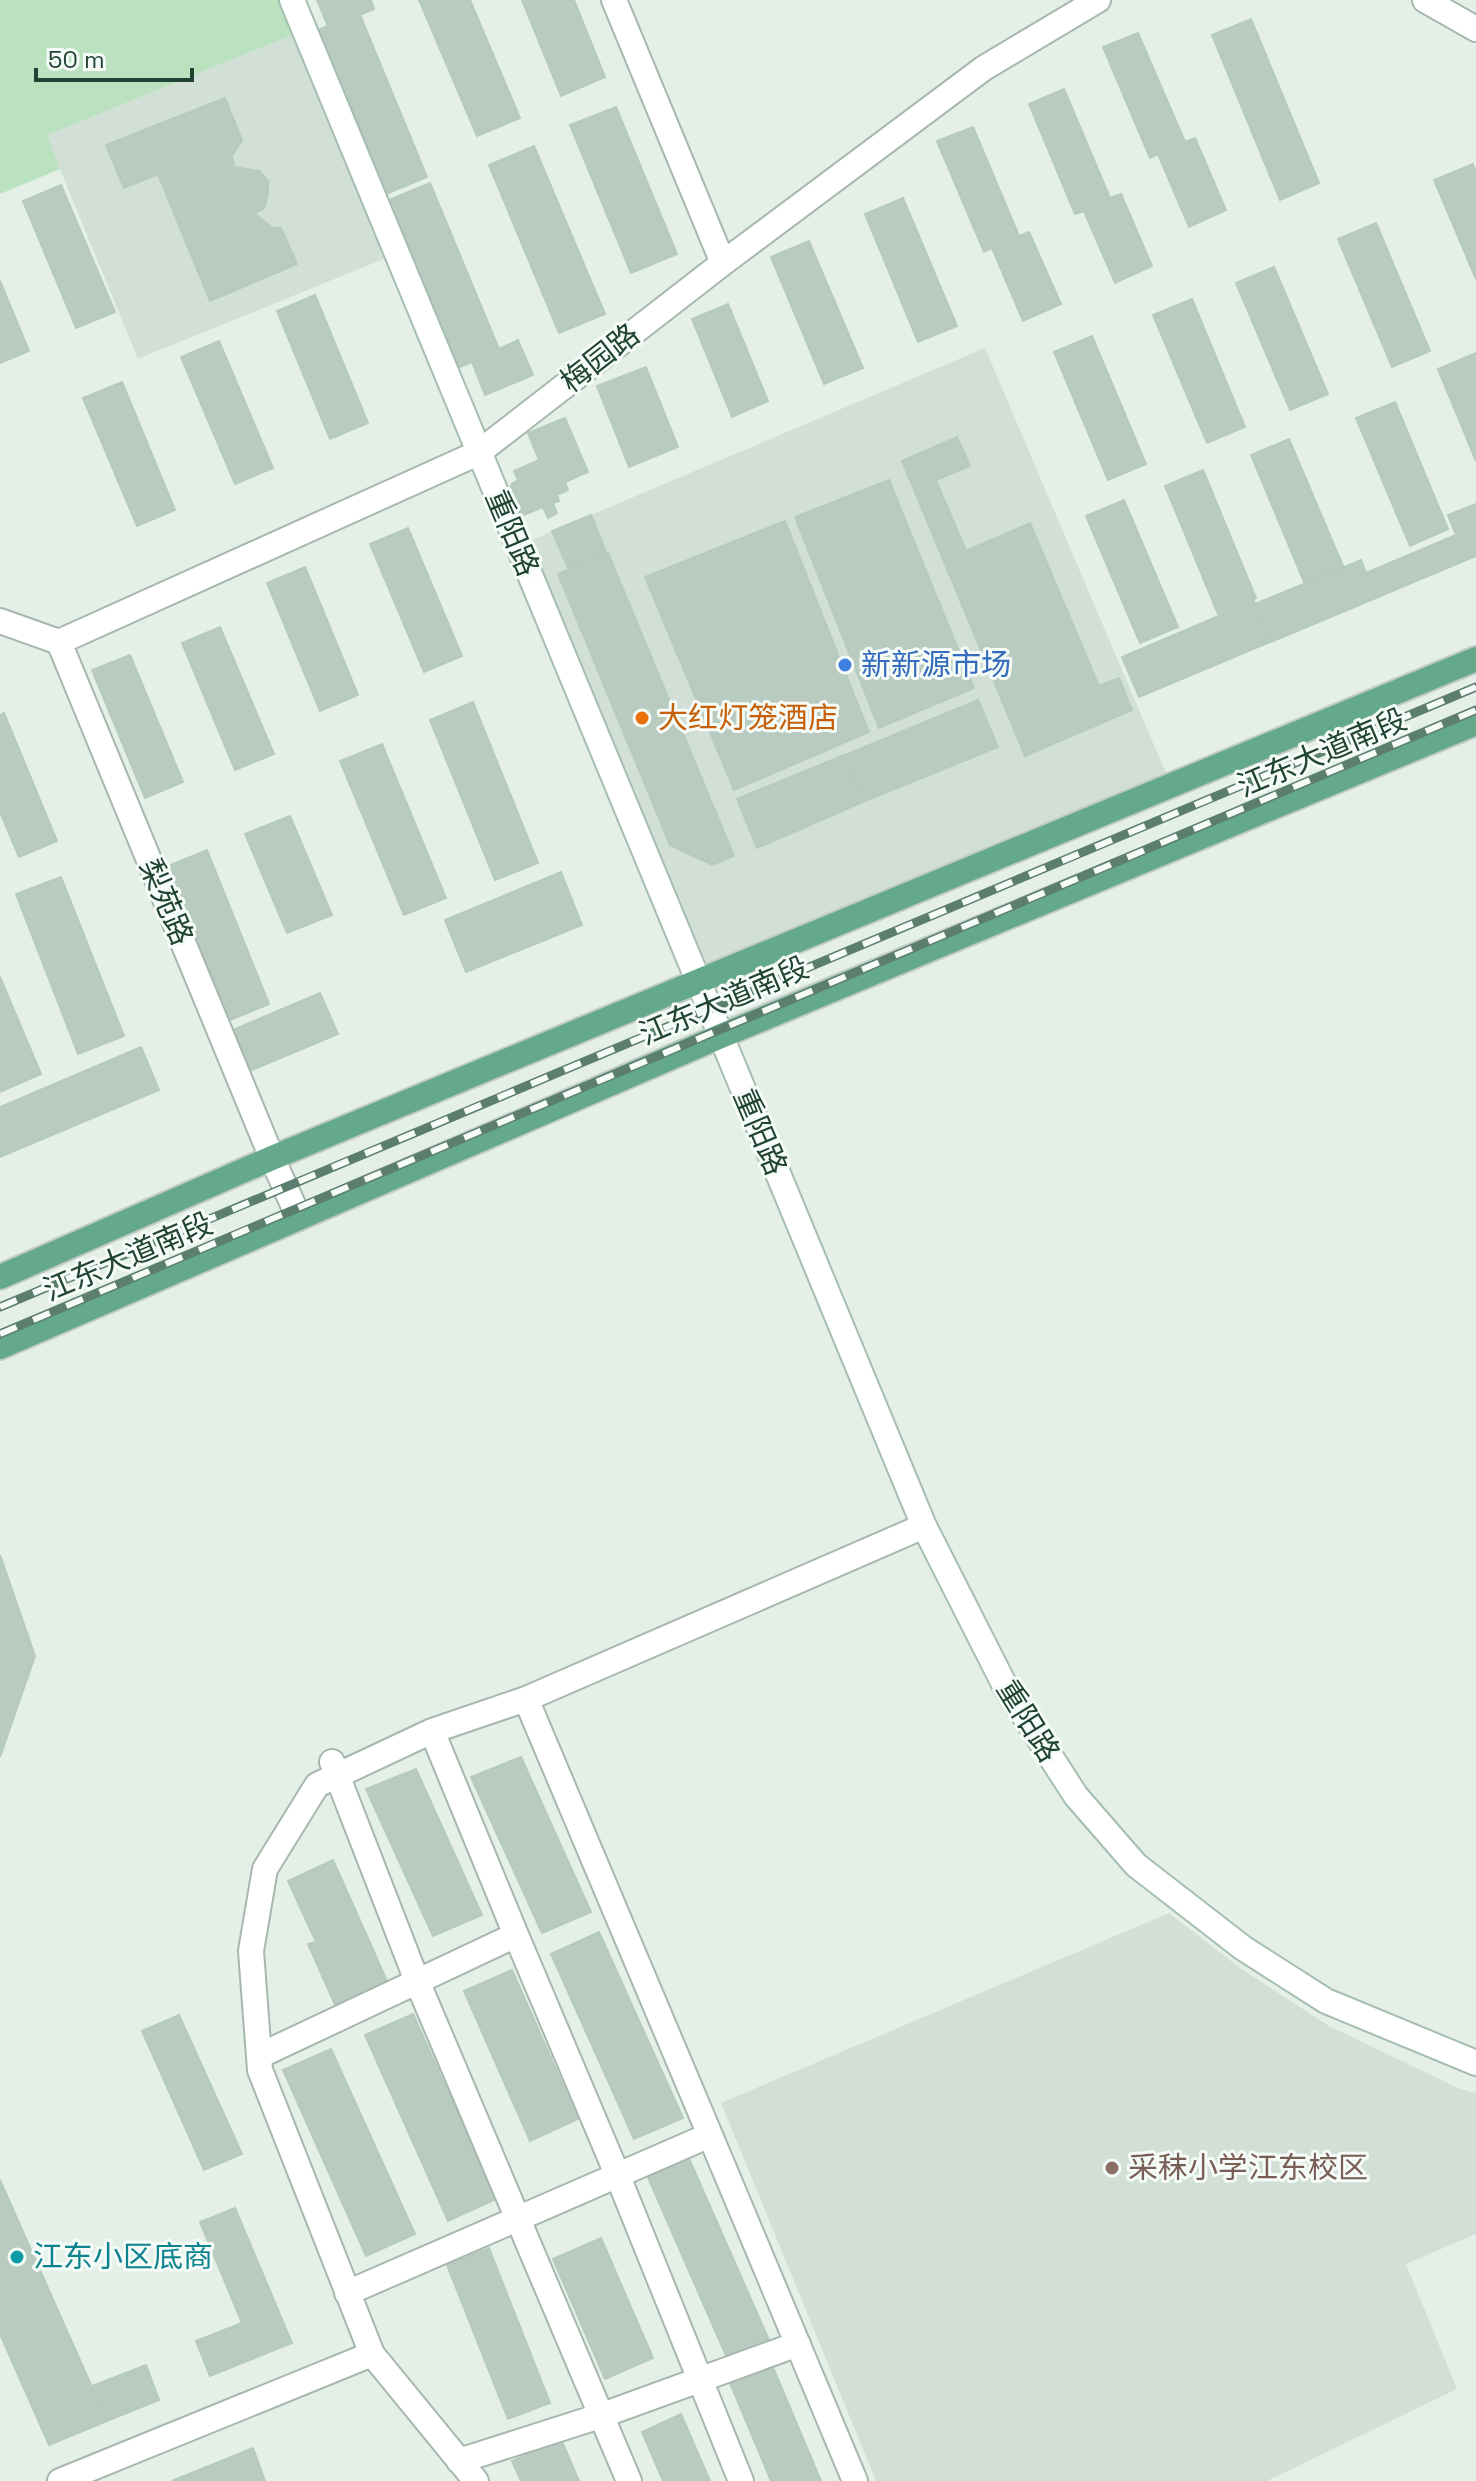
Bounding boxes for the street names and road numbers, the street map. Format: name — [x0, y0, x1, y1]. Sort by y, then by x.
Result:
street label: 梅园路 — [552, 315, 647, 401]
street label: 重阳路 — [477, 484, 548, 582]
street label: 江东大道南段 — [1231, 699, 1412, 806]
street label: 梨苑路 — [131, 853, 202, 951]
street label: 江东大道南段 — [633, 947, 814, 1054]
street label: 重阳路 — [725, 1083, 796, 1181]
street label: 江东大道南段 — [37, 1203, 218, 1310]
street label: 重阳路 — [988, 1672, 1069, 1769]

